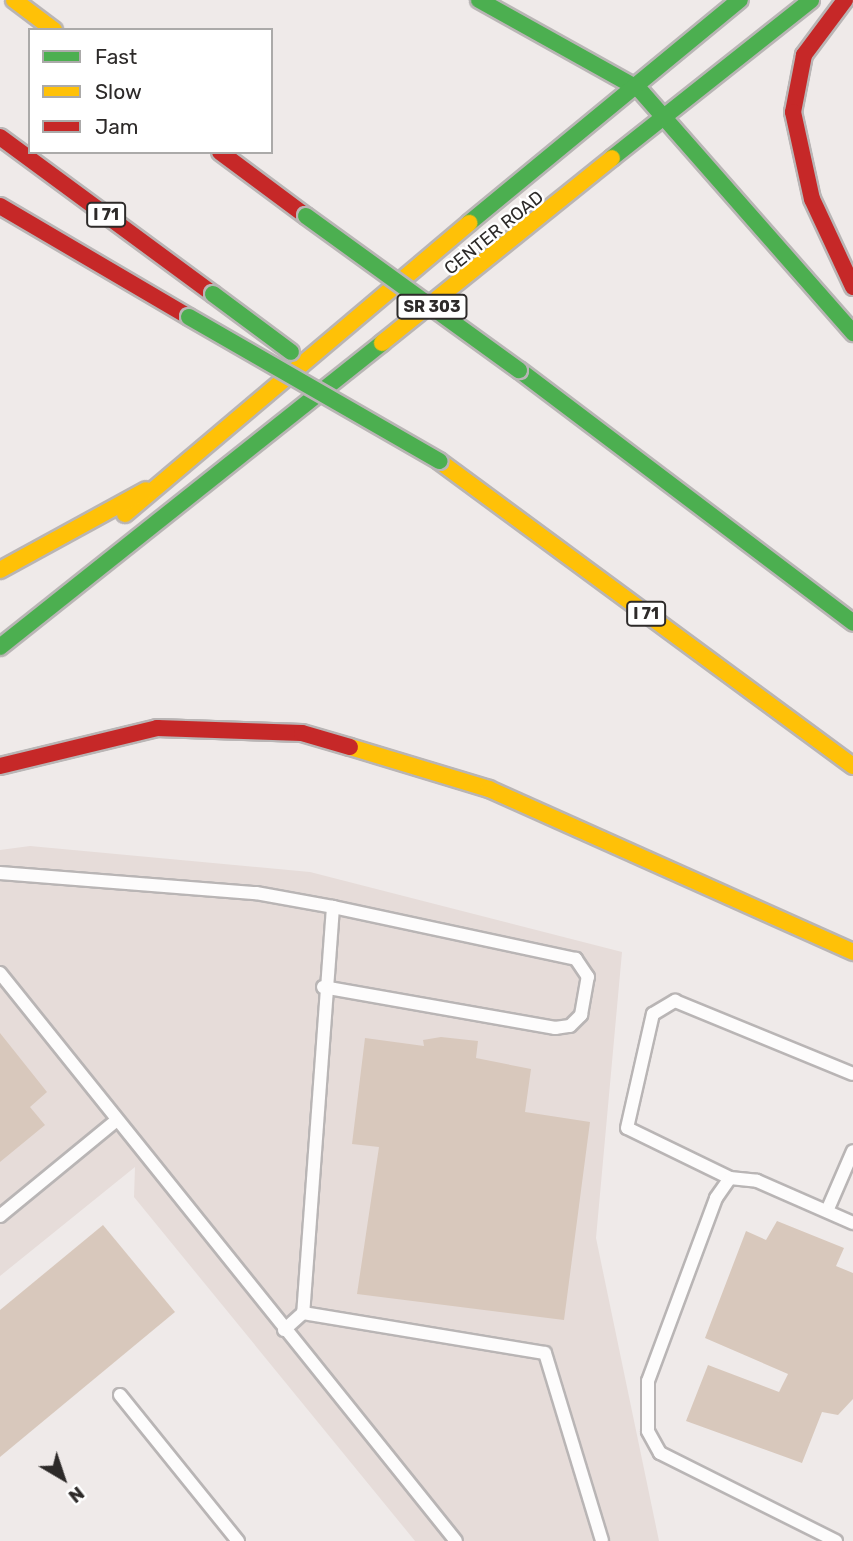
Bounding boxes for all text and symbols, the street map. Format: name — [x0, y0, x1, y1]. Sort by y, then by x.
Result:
legend — [28, 28, 273, 154]
text: Fast — [95, 44, 137, 69]
text: Slow — [95, 79, 142, 104]
text: Jam — [95, 114, 139, 139]
street label: CENTER ROAD — [440, 186, 548, 280]
road number: I 71 — [85, 202, 127, 228]
road number: SR 303 — [395, 294, 469, 320]
road number: I 71 — [625, 601, 667, 626]
north arrow — [28, 1443, 98, 1513]
text: N — [64, 1481, 89, 1508]

